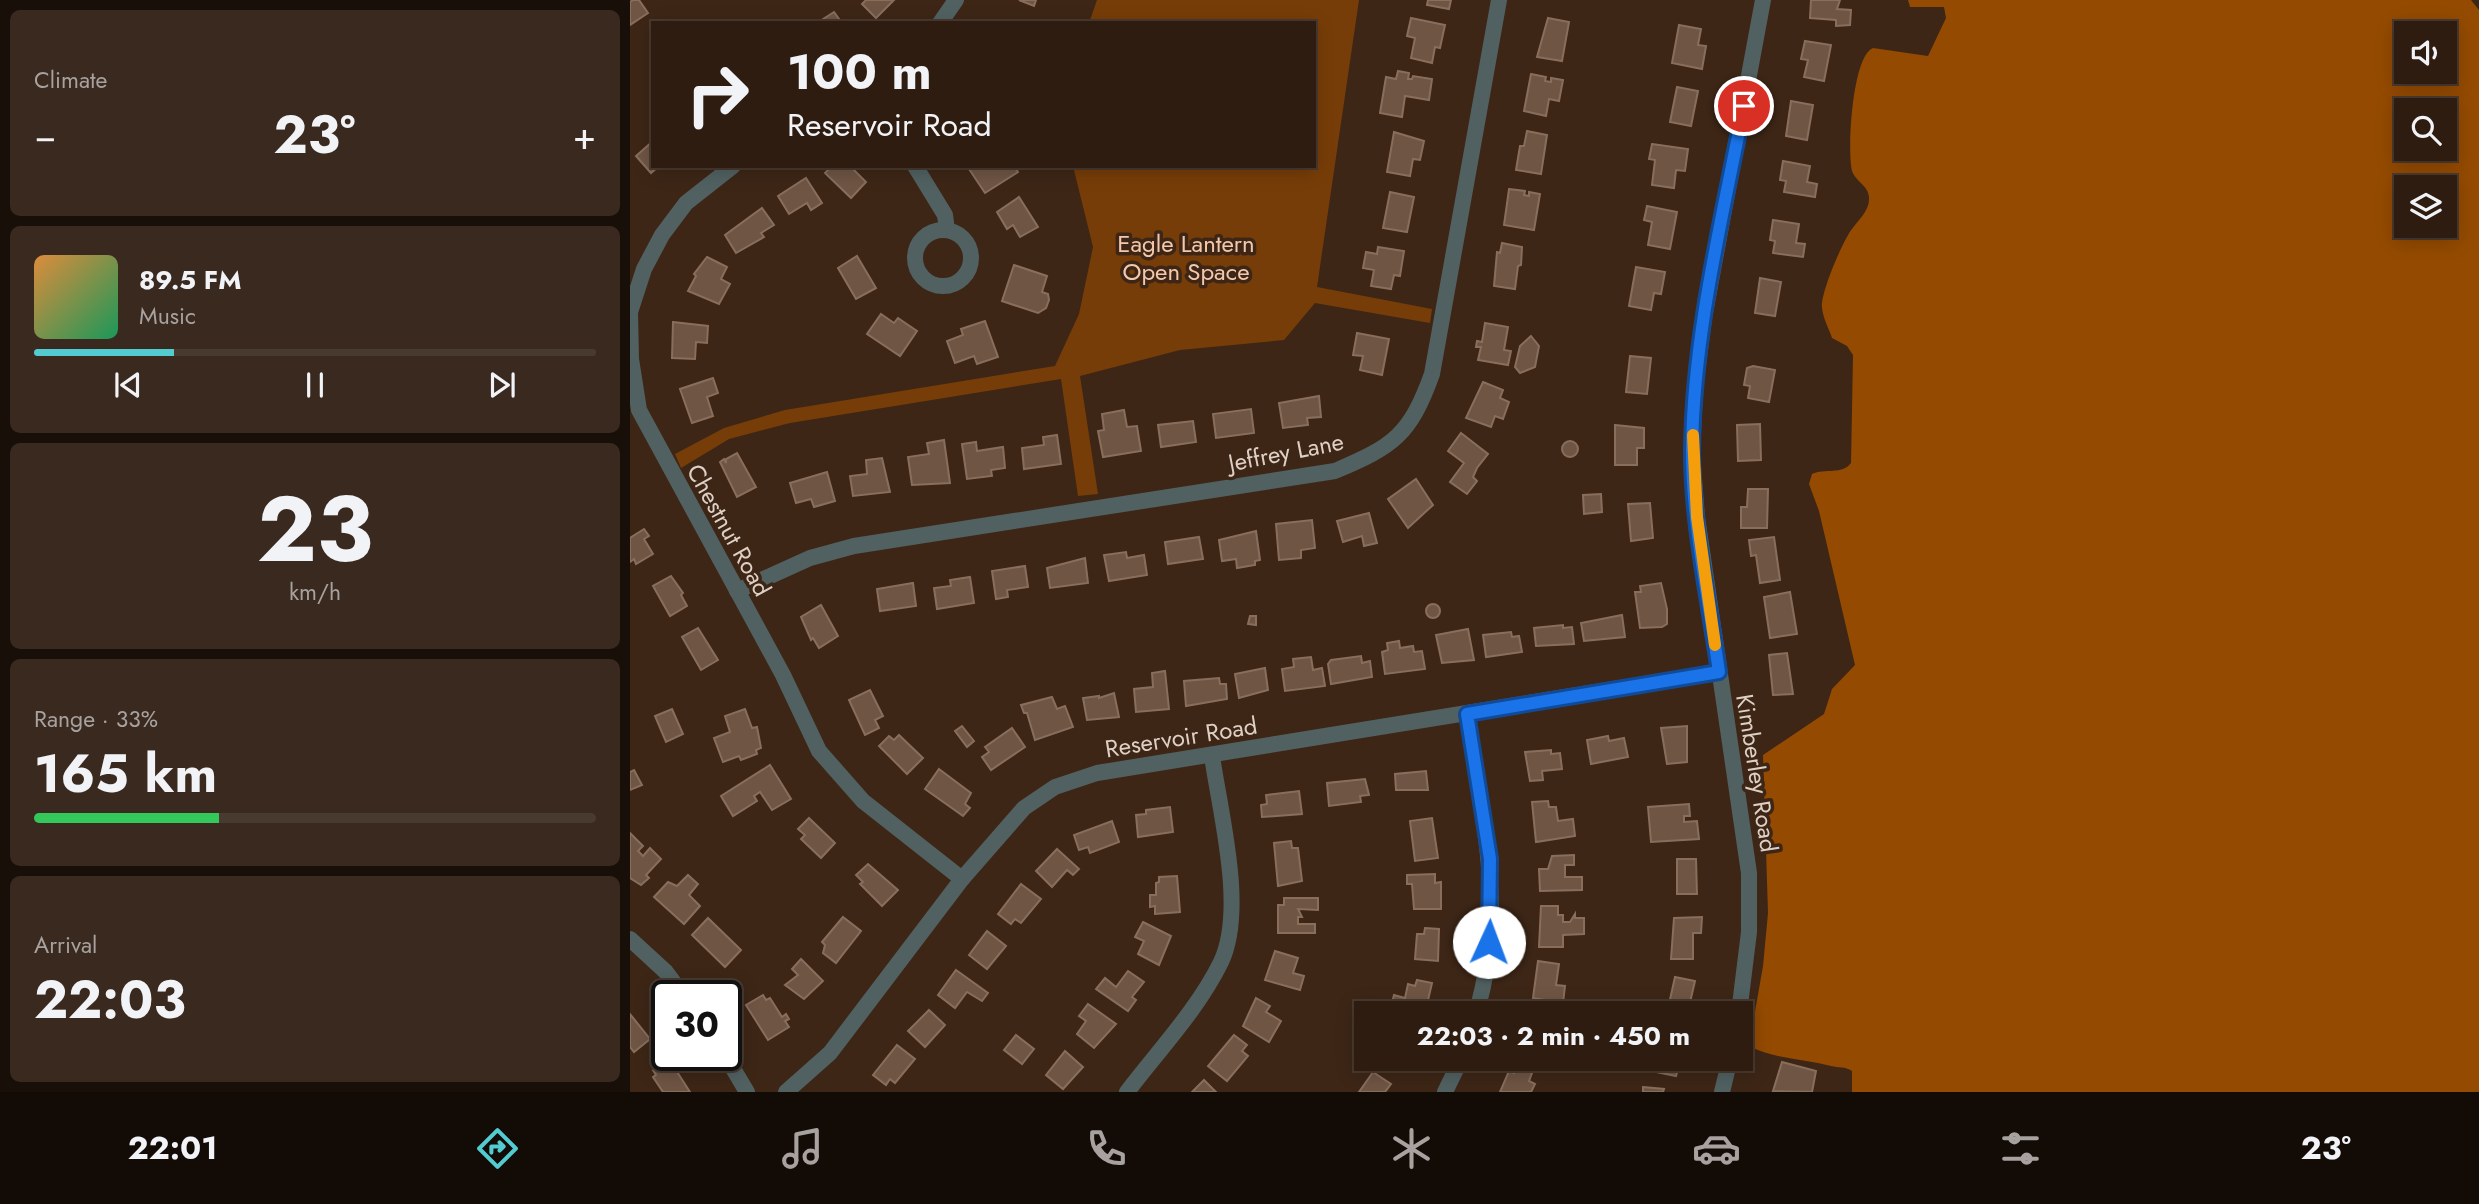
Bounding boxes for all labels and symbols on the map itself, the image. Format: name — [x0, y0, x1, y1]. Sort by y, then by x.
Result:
pin — [1714, 76, 1774, 136]
park label: Eagle Lantern Open Space — [1117, 226, 1255, 289]
street label: Jeffrey Lane — [1222, 424, 1347, 481]
street label: Chestnut Road — [678, 457, 780, 603]
street label: Kimberley Road — [1727, 691, 1787, 855]
street label: Reservoir Road — [1102, 708, 1260, 766]
position arrow — [1452, 905, 1526, 979]
speed limit sign: 30 — [651, 980, 742, 1071]

